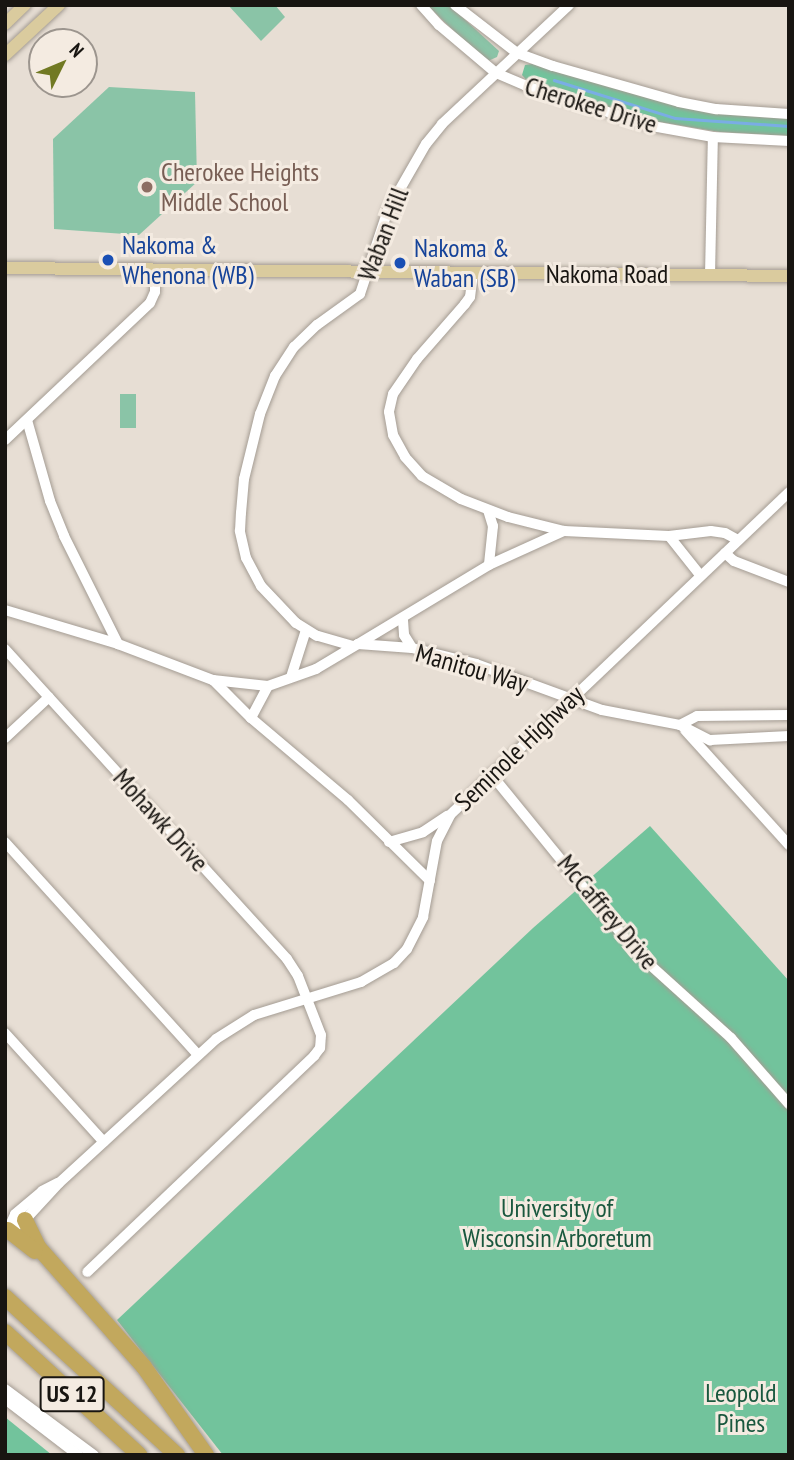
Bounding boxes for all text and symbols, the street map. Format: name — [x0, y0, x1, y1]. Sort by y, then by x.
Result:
north arrow — [28, 28, 98, 98]
text: N — [65, 38, 89, 62]
street label: Cherokee Drive — [521, 70, 661, 140]
place label: Cherokee Heights Middle School — [161, 156, 319, 218]
marker: Cherokee Heights Middle School — [139, 179, 155, 195]
street label: Waban Hill — [351, 183, 415, 285]
place label: Nakoma & Whenona (WB) — [122, 229, 253, 290]
place label: Nakoma & Waban (SB) — [414, 232, 515, 294]
marker: Nakoma & Whenona (WB) — [100, 252, 116, 268]
marker: Nakoma & Waban (SB) — [392, 255, 408, 271]
street label: Nakoma Road — [546, 258, 668, 290]
street label: Manitou Way — [412, 637, 532, 699]
street label: Seminole Highway — [448, 679, 590, 817]
street label: Mohawk Drive — [107, 762, 215, 878]
street label: McCaffrey Drive — [551, 848, 665, 976]
park label: University of Wisconsin Arboretum — [462, 1192, 652, 1254]
road number: US 12 — [39, 1374, 105, 1414]
park label: Leopold Pines — [705, 1377, 777, 1438]

